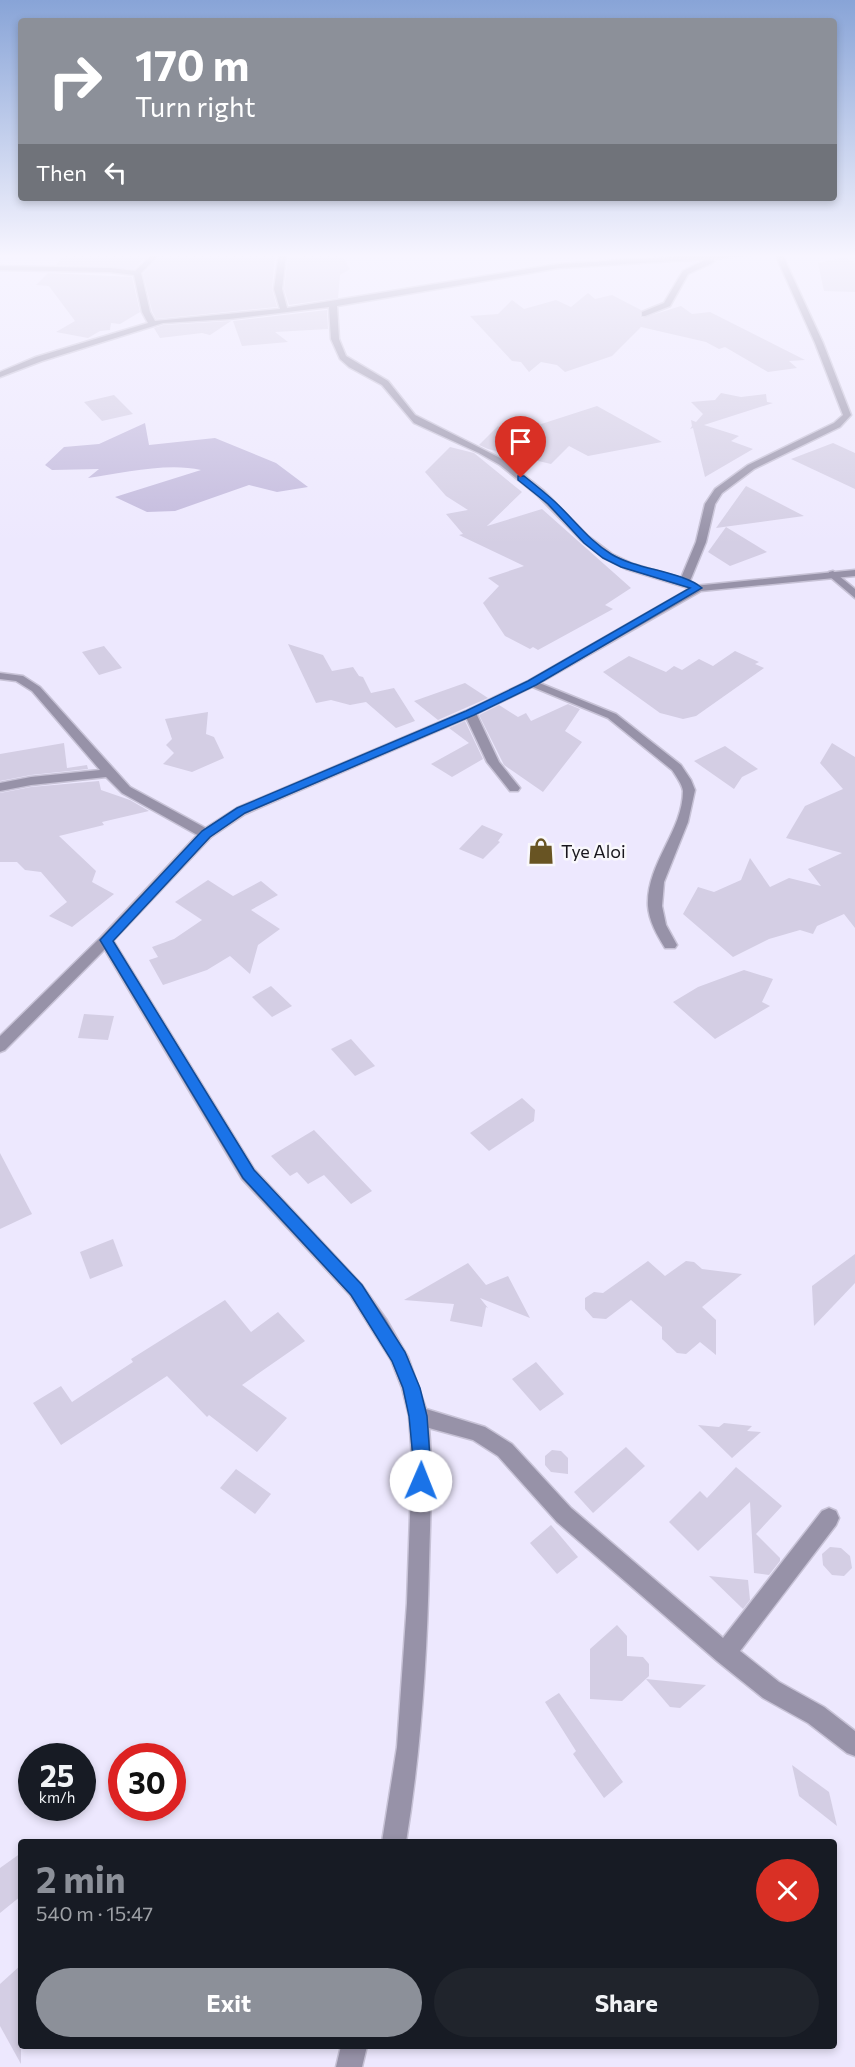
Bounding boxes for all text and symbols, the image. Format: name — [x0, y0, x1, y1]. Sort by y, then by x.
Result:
text: 170 m — [135, 38, 249, 90]
icon: right — [36, 42, 114, 120]
text: Turn right — [135, 90, 255, 123]
icon: left — [99, 156, 132, 189]
text: Then — [36, 159, 87, 186]
pin — [495, 416, 546, 478]
icon: arrive — [504, 425, 537, 458]
shop icon: Tye Aloi — [526, 836, 556, 866]
place label: Tye Aloi — [561, 840, 626, 862]
position arrow — [389, 1449, 453, 1513]
speed limit sign: 30 — [108, 1743, 186, 1821]
text: 25 — [40, 1756, 74, 1793]
text: km/h — [39, 1788, 75, 1806]
text: 2 min — [36, 1856, 126, 1900]
button: close — [756, 1859, 819, 1922]
text: 540 m · 15:47 — [36, 1901, 153, 1925]
button: Exit — [36, 1968, 422, 2037]
button: Share — [434, 1968, 819, 2037]

